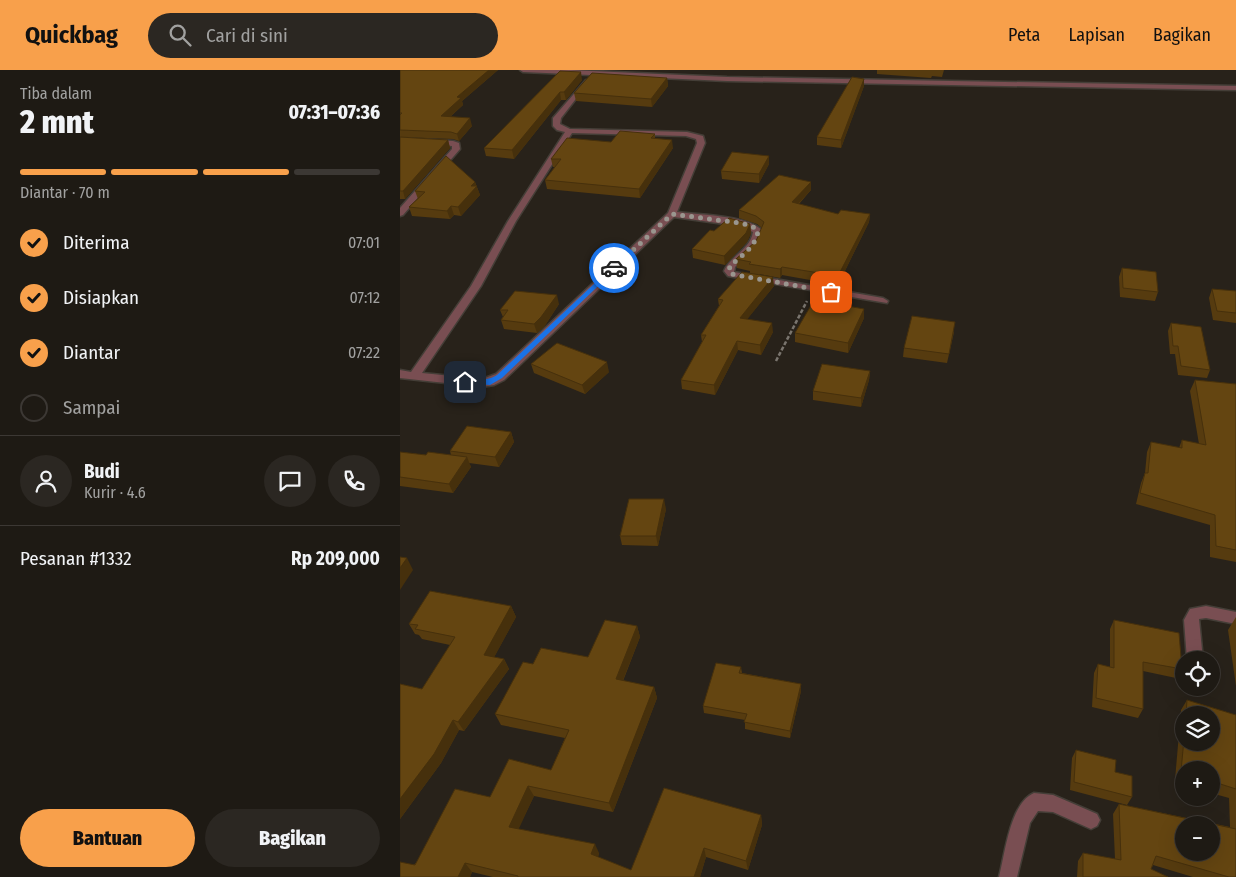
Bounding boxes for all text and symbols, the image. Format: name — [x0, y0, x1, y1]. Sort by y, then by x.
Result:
search box — [148, 13, 498, 58]
text: Quickbag — [25, 21, 118, 49]
icon: search — [166, 21, 194, 49]
text: Cari di sini — [206, 24, 288, 47]
text: Peta — [1008, 24, 1040, 46]
text: Lapisan — [1068, 24, 1125, 46]
text: Bagikan — [1153, 24, 1211, 46]
text: Tiba dalam — [20, 84, 92, 103]
text: 07:31–07:36 — [288, 101, 380, 124]
text: 2 mnt — [20, 103, 94, 141]
text: Diantar · 70 m — [20, 183, 110, 202]
icon: check — [20, 229, 48, 257]
text: Diterima — [63, 231, 129, 254]
text: 07:01 — [348, 233, 380, 252]
courier — [589, 243, 639, 293]
icon: car — [600, 254, 628, 282]
pin — [810, 271, 852, 313]
icon: bag — [817, 278, 845, 306]
icon: check — [20, 284, 48, 312]
text: Disiapkan — [63, 286, 139, 309]
text: 07:12 — [349, 288, 380, 307]
icon: check — [20, 339, 48, 367]
text: Diantar — [63, 341, 120, 364]
text: 07:22 — [348, 343, 380, 362]
pin — [444, 361, 486, 403]
icon: home — [451, 368, 479, 396]
text: Sampai — [63, 396, 120, 419]
button: person — [20, 455, 72, 507]
button: chat — [264, 455, 316, 507]
button: phone — [328, 455, 380, 507]
text: Budi — [84, 460, 120, 483]
text: Kurir · 4.6 — [84, 483, 146, 502]
text: Pesanan #1332 — [20, 547, 132, 570]
text: Rp 209,000 — [291, 547, 380, 570]
map controls — [1175, 651, 1220, 861]
button: locate — [1175, 651, 1220, 696]
button: layers — [1175, 706, 1220, 751]
button: + — [1175, 761, 1220, 806]
button: Bantuan — [20, 809, 195, 867]
button: Bagikan — [205, 809, 380, 867]
button: − — [1175, 816, 1220, 861]

